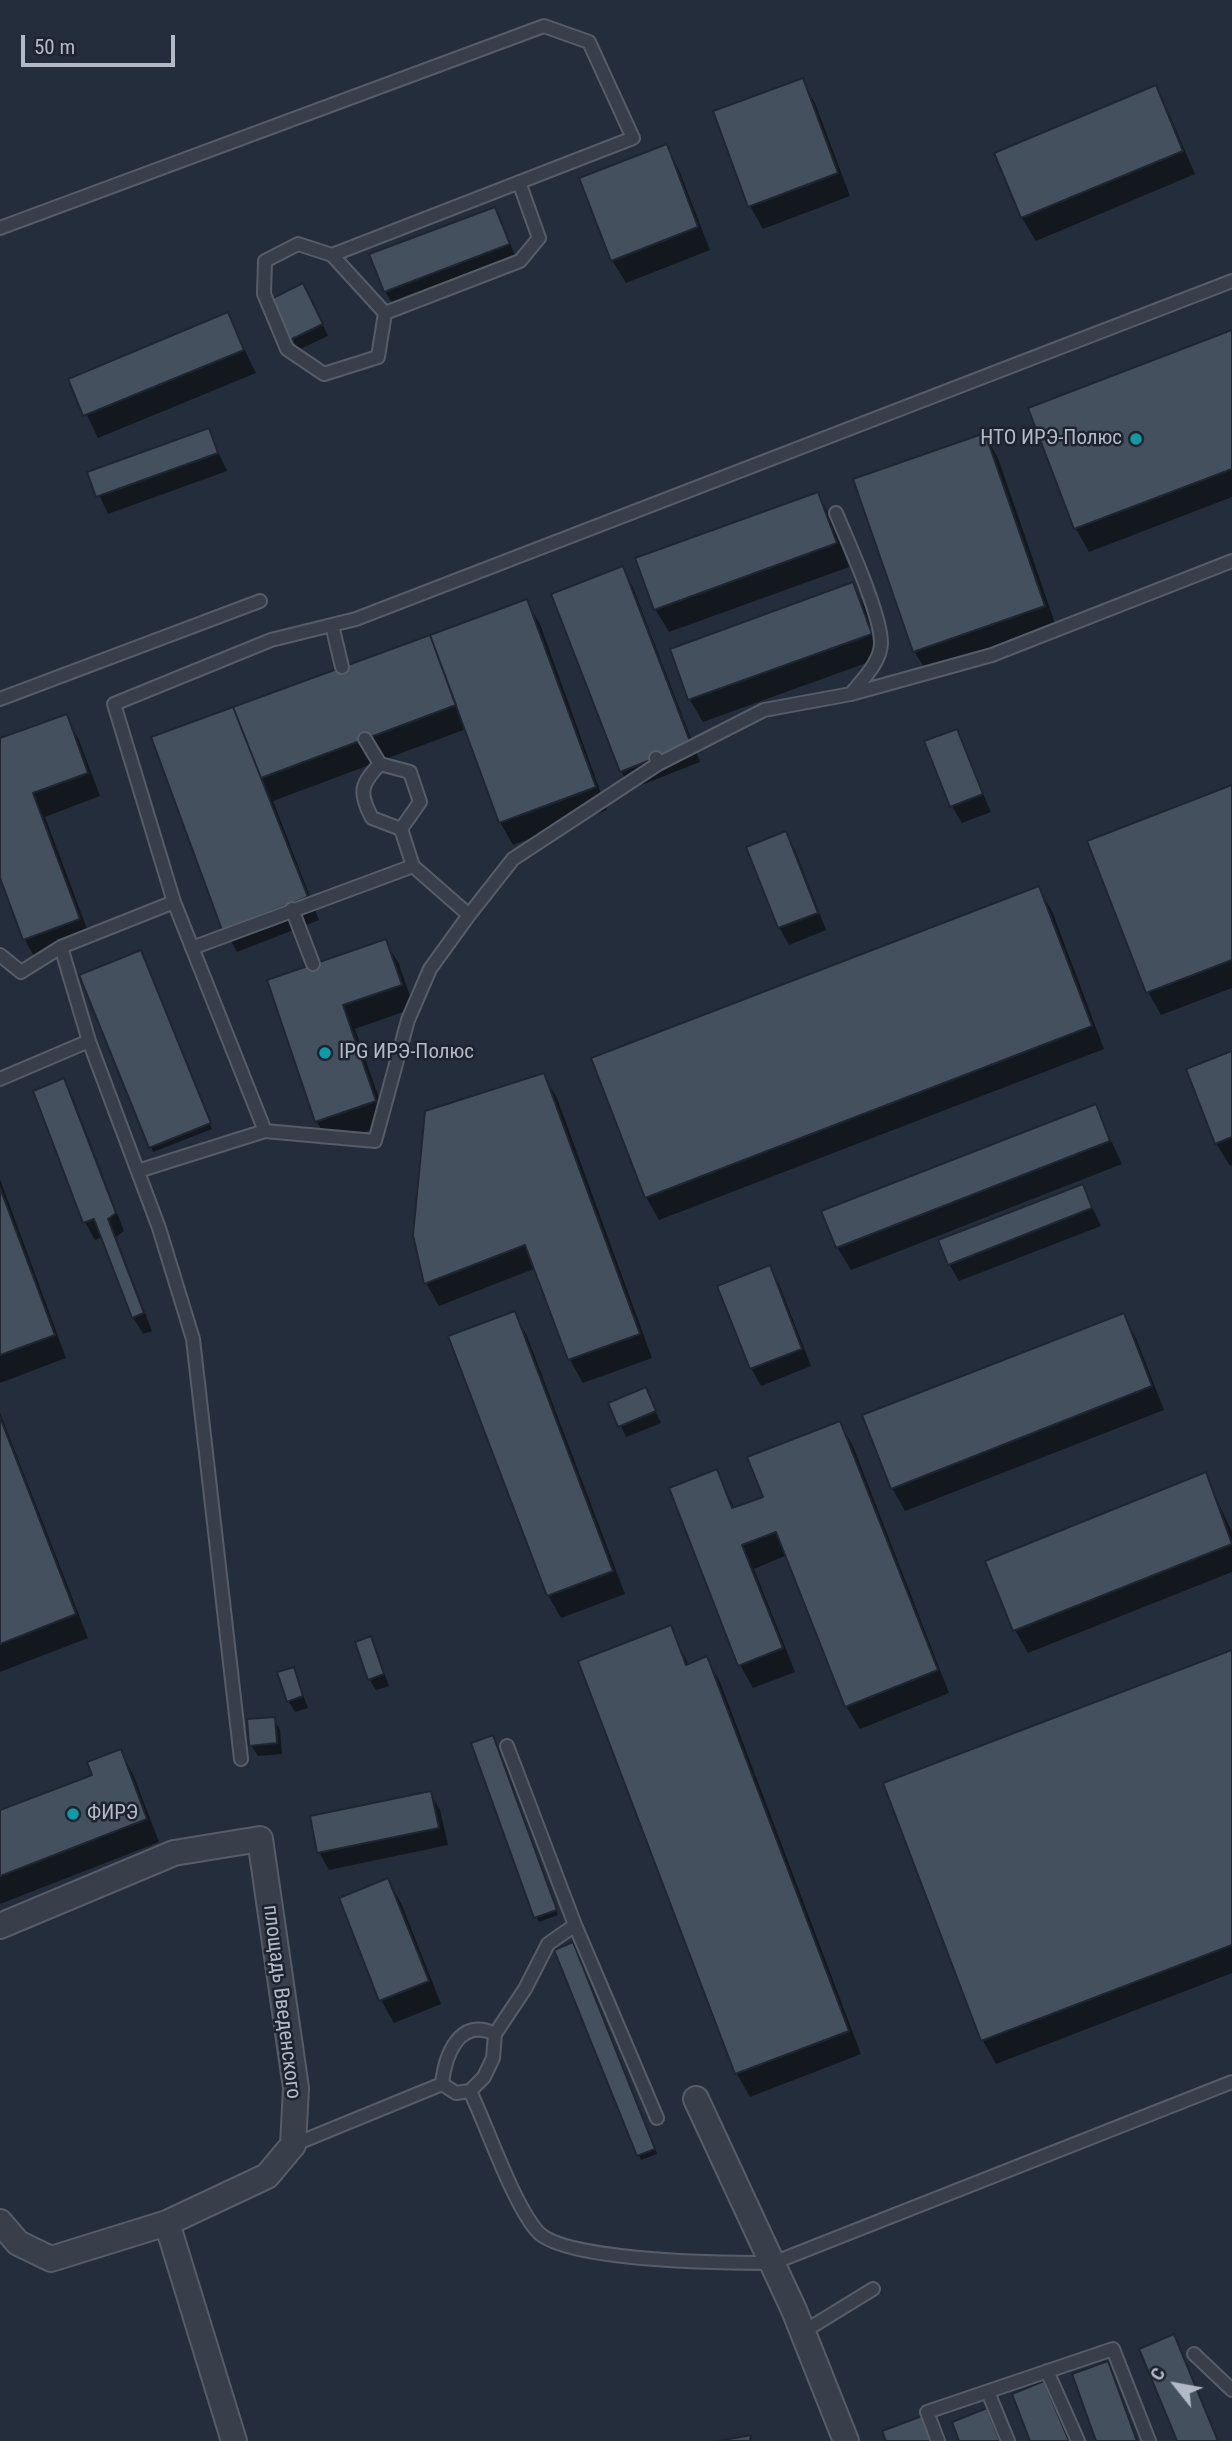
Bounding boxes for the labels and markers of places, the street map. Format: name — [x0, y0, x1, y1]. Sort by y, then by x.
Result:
place label: НТО ИРЭ-Полюс — [980, 426, 1122, 452]
marker: НТО ИРЭ-Полюс — [1128, 431, 1144, 447]
place label: IPG ИРЭ-Полюс — [339, 1040, 474, 1066]
marker: IPG ИРЭ-Полюс — [317, 1045, 333, 1061]
place label: ФИРЭ — [87, 1801, 138, 1827]
marker: ФИРЭ — [65, 1806, 81, 1822]

